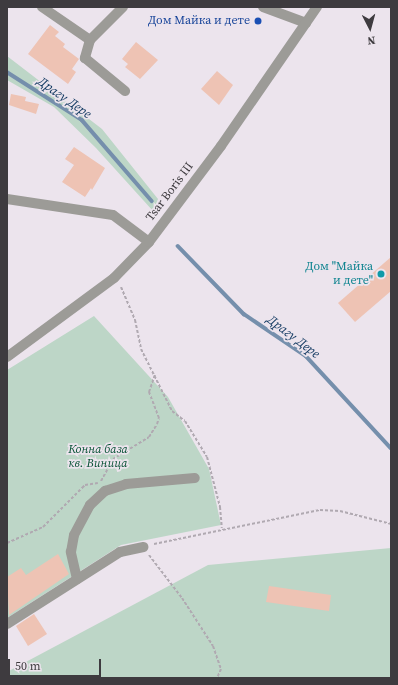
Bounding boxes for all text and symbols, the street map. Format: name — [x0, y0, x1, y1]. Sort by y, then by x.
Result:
north arrow — [350, 8, 390, 48]
place label: Дом Майка и дете — [148, 14, 250, 28]
marker: Дом Майка и дете — [253, 16, 263, 26]
text: N — [367, 33, 376, 48]
water label: Драгу Дере — [34, 74, 94, 122]
street label: Tsar Boris III — [143, 160, 197, 224]
place label: Дом "Майка и дете" — [305, 260, 373, 288]
marker: Дом "Майка и дете" — [376, 269, 386, 279]
water label: Драгу Дере — [263, 312, 323, 362]
park label: Конна база кв. Виница — [68, 443, 128, 471]
scale bar — [10, 651, 103, 677]
text: 50 m — [15, 658, 41, 674]

